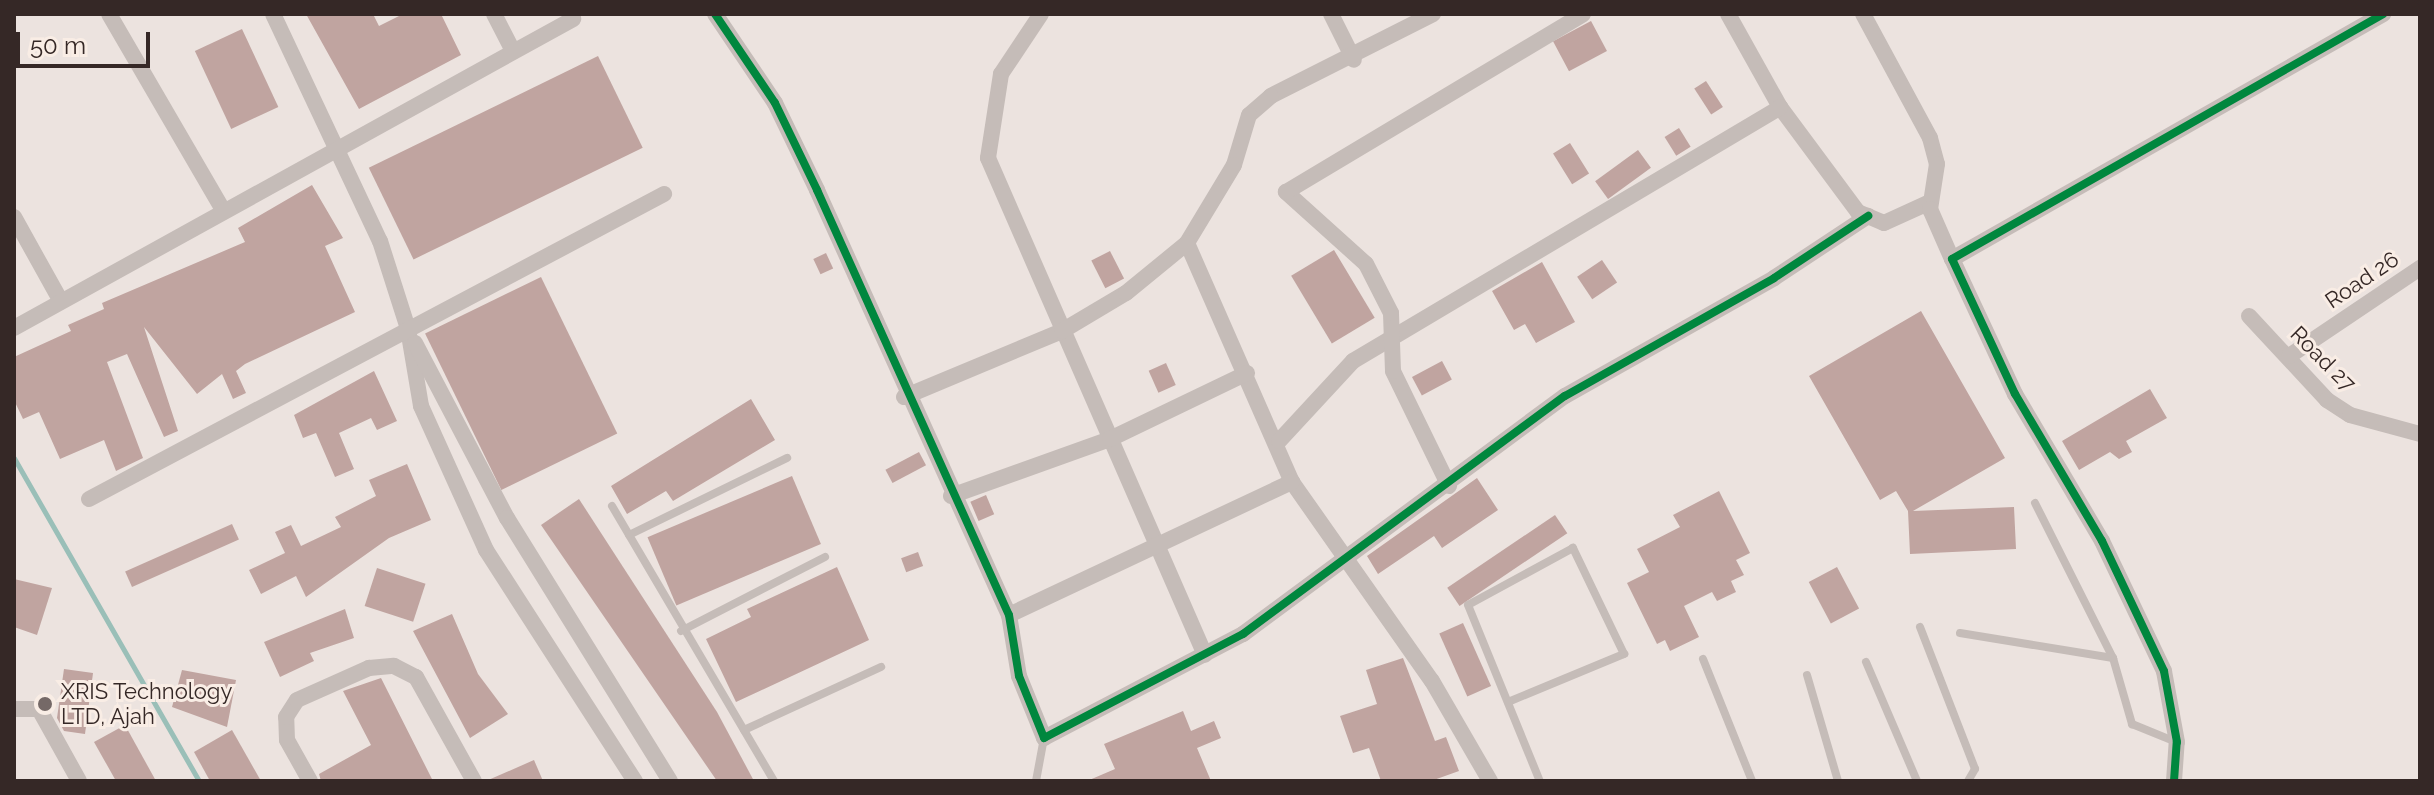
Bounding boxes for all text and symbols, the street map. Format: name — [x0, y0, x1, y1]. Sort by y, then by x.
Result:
scale bar — [20, 16, 154, 66]
text: 50 m — [30, 31, 86, 60]
street label: Road 26 — [2320, 246, 2404, 314]
street label: Road 27 — [2285, 321, 2361, 397]
place label: XRIS Technology LTD, Ajah — [61, 678, 233, 730]
marker: XRIS Technology LTD, Ajah — [36, 695, 54, 713]

